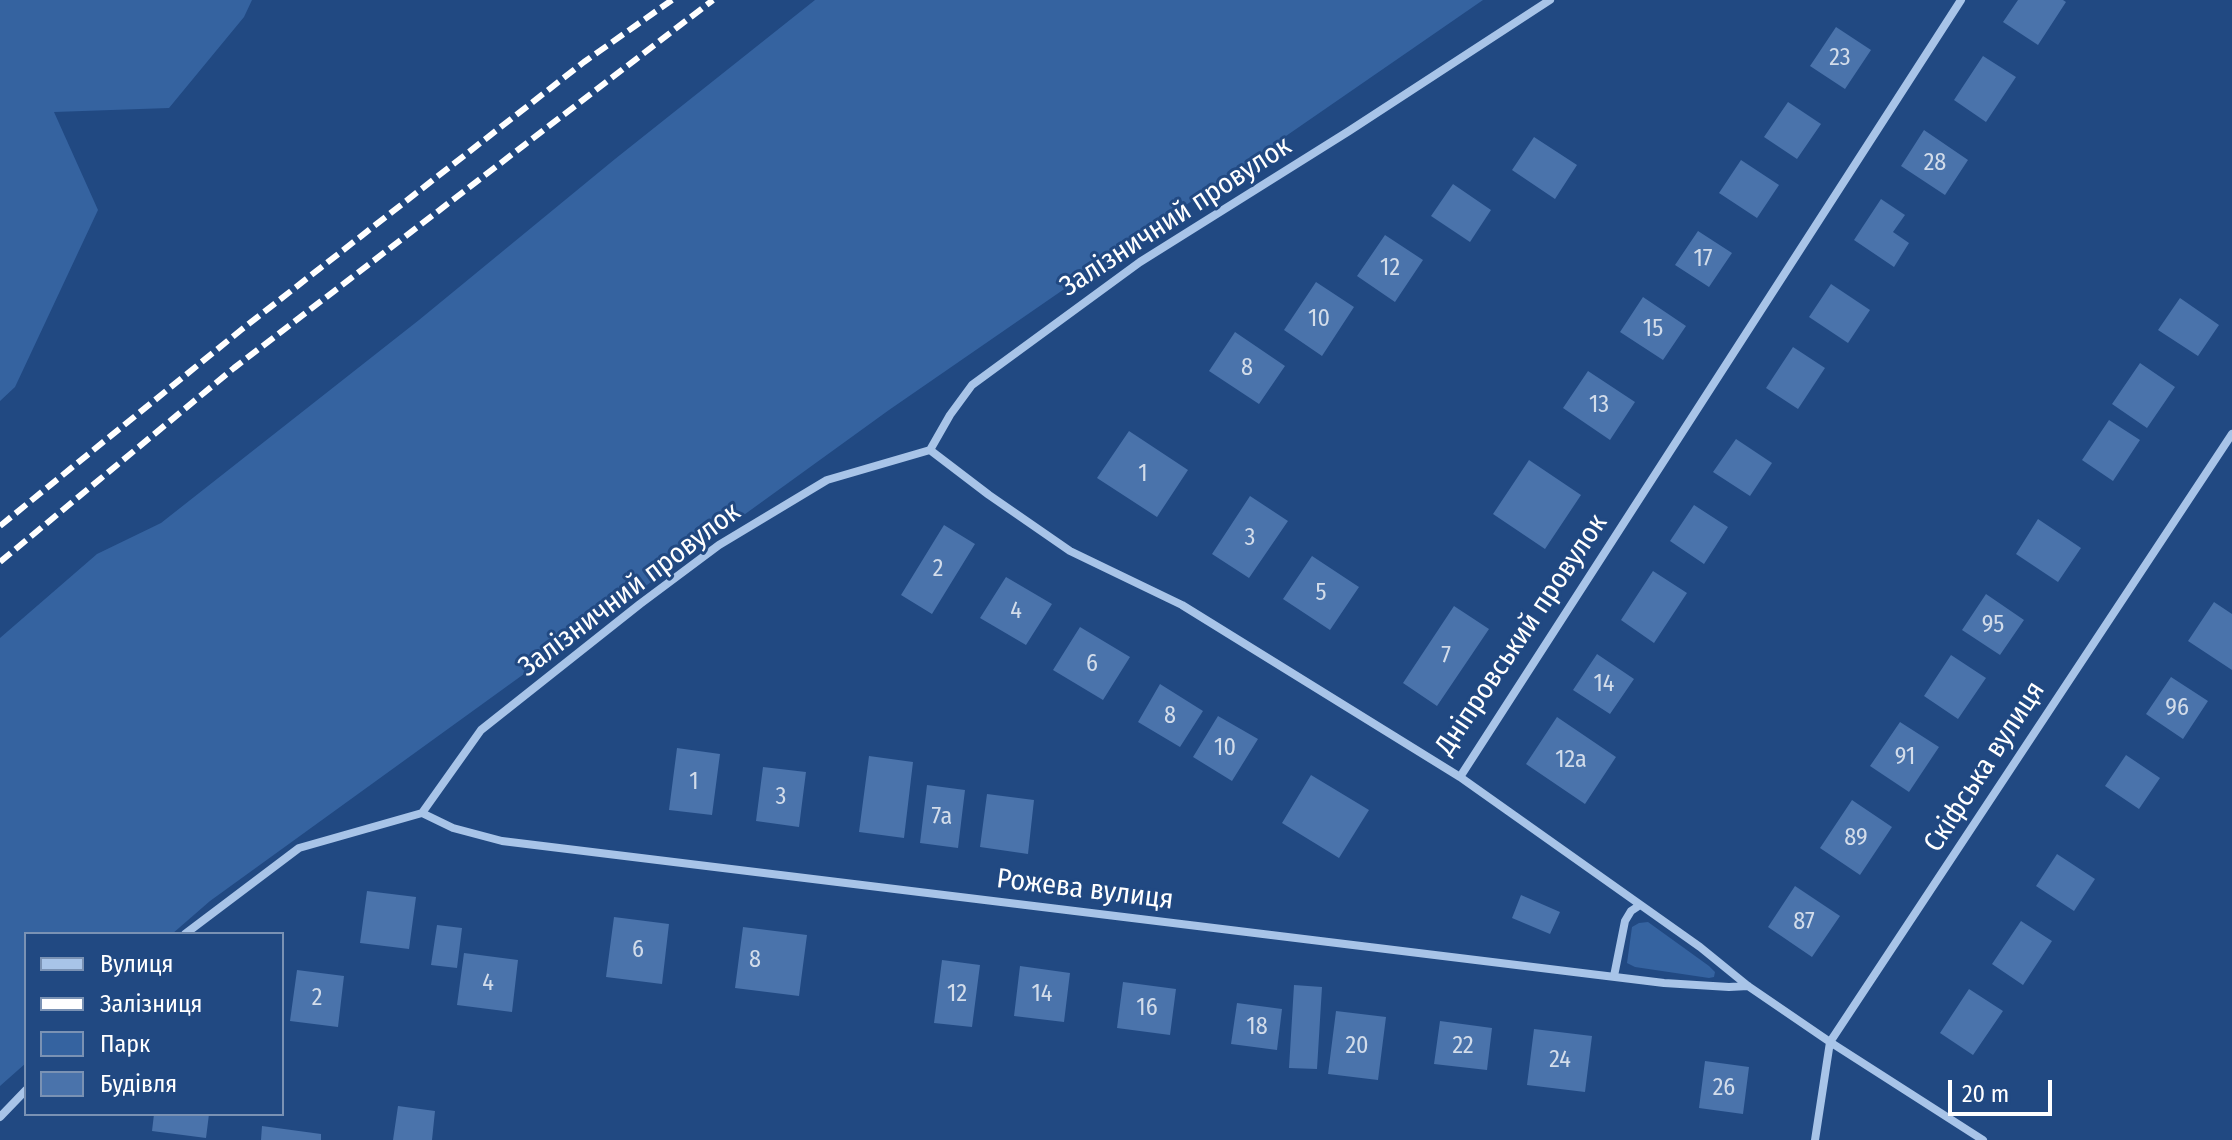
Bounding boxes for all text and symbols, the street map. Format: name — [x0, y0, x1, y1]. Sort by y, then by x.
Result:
house number: 23 — [1829, 44, 1851, 72]
street label: Залізничний провулок — [1054, 130, 1298, 304]
house number: 28 — [1924, 149, 1946, 177]
house number: 17 — [1693, 245, 1713, 273]
house number: 12 — [1380, 254, 1400, 282]
house number: 10 — [1308, 305, 1330, 333]
house number: 15 — [1643, 315, 1663, 343]
house number: 8 — [1241, 354, 1253, 382]
house number: 13 — [1589, 391, 1609, 419]
house number: 1 — [1138, 460, 1148, 488]
street label: Залізничний провулок — [513, 496, 747, 684]
street label: Дніпровський провулок — [1429, 508, 1615, 762]
house number: 3 — [1245, 524, 1255, 552]
house number: 2 — [933, 555, 943, 583]
house number: 5 — [1315, 579, 1327, 607]
house number: 4 — [1010, 597, 1022, 625]
house number: 95 — [1982, 611, 2004, 639]
house number: 7 — [1441, 642, 1451, 670]
house number: 6 — [1086, 650, 1098, 678]
house number: 14 — [1594, 670, 1614, 698]
street label: Скіфська вулиця — [1917, 675, 2053, 859]
house number: 96 — [2165, 694, 2189, 722]
house number: 8 — [1164, 702, 1176, 730]
house number: 10 — [1214, 734, 1236, 762]
house number: 91 — [1895, 743, 1915, 771]
house number: 12а — [1555, 746, 1587, 774]
house number: 1 — [689, 768, 699, 796]
house number: 3 — [776, 783, 786, 811]
house number: 7а — [932, 803, 952, 831]
house number: 89 — [1844, 824, 1868, 852]
street label: Рожева вулиця — [995, 862, 1175, 918]
house number: 87 — [1793, 908, 1815, 936]
legend — [24, 932, 284, 1116]
house number: 6 — [632, 936, 644, 964]
house number: 8 — [749, 946, 761, 974]
text: Вулиця — [100, 950, 173, 978]
house number: 4 — [482, 969, 494, 997]
house number: 12 — [947, 980, 967, 1008]
house number: 14 — [1032, 980, 1052, 1008]
house number: 2 — [312, 984, 322, 1012]
text: Залізниця — [100, 990, 202, 1018]
house number: 16 — [1136, 994, 1158, 1022]
house number: 18 — [1246, 1013, 1268, 1041]
text: Парк — [100, 1030, 150, 1058]
house number: 20 — [1345, 1032, 1369, 1060]
house number: 22 — [1452, 1032, 1474, 1060]
house number: 24 — [1549, 1046, 1571, 1074]
scale bar — [1952, 1064, 2056, 1114]
text: Будівля — [100, 1070, 177, 1098]
house number: 26 — [1713, 1074, 1735, 1102]
text: 20 m — [1962, 1080, 2009, 1108]

